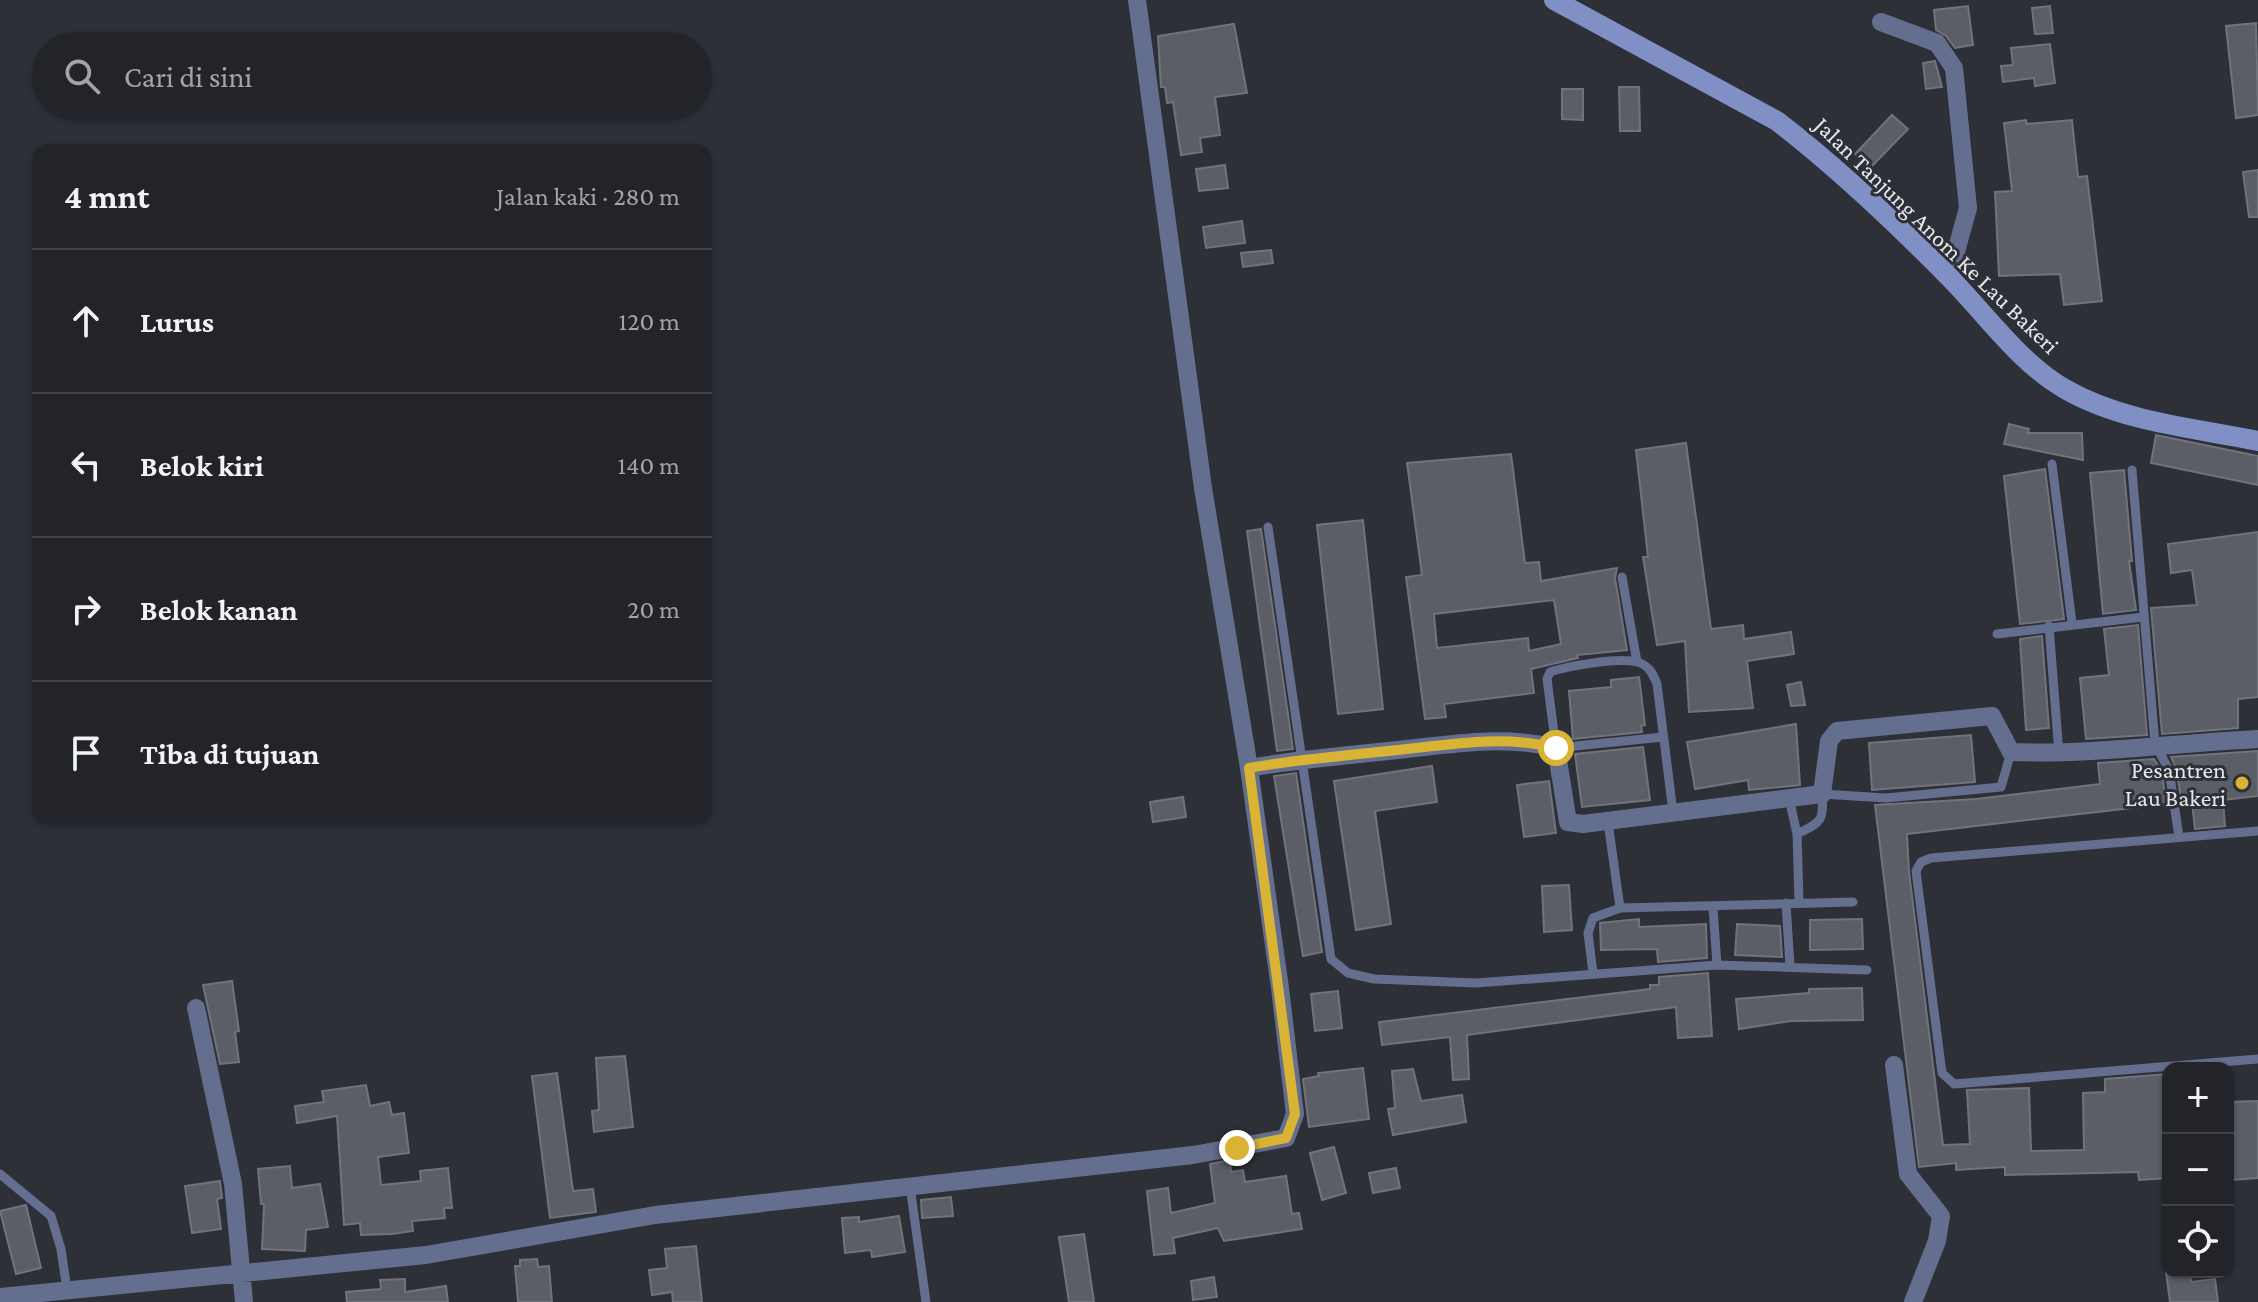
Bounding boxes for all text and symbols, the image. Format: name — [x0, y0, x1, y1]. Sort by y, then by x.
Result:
search box — [32, 32, 712, 120]
icon: search — [60, 54, 104, 98]
text: Cari di sini — [124, 60, 252, 93]
street label: Jalan Tanjung Anom Ke Lau Bakeri — [1808, 110, 2065, 359]
text: 4 mnt — [64, 178, 149, 215]
text: Jalan kaki · 280 m — [496, 182, 680, 211]
icon: ahead — [64, 299, 108, 343]
text: Lurus — [140, 305, 214, 338]
text: 120 m — [619, 307, 680, 336]
icon: left — [64, 443, 108, 487]
text: Belok kiri — [140, 449, 264, 482]
text: 140 m — [618, 451, 680, 480]
icon: right — [64, 587, 108, 631]
text: Belok kanan — [140, 593, 298, 626]
text: 20 m — [627, 595, 680, 624]
route start — [1538, 730, 1574, 766]
icon: arrive — [64, 731, 108, 775]
text: Tiba di tujuan — [140, 737, 319, 770]
place label: Pesantren Lau Bakeri — [2125, 756, 2226, 811]
marker: Pesantren Lau Bakeri — [2233, 774, 2251, 792]
map controls — [2162, 1062, 2234, 1278]
button: + — [2162, 1062, 2234, 1134]
route end — [1219, 1130, 1255, 1166]
button: − — [2162, 1134, 2234, 1206]
button: locate — [2162, 1206, 2234, 1278]

